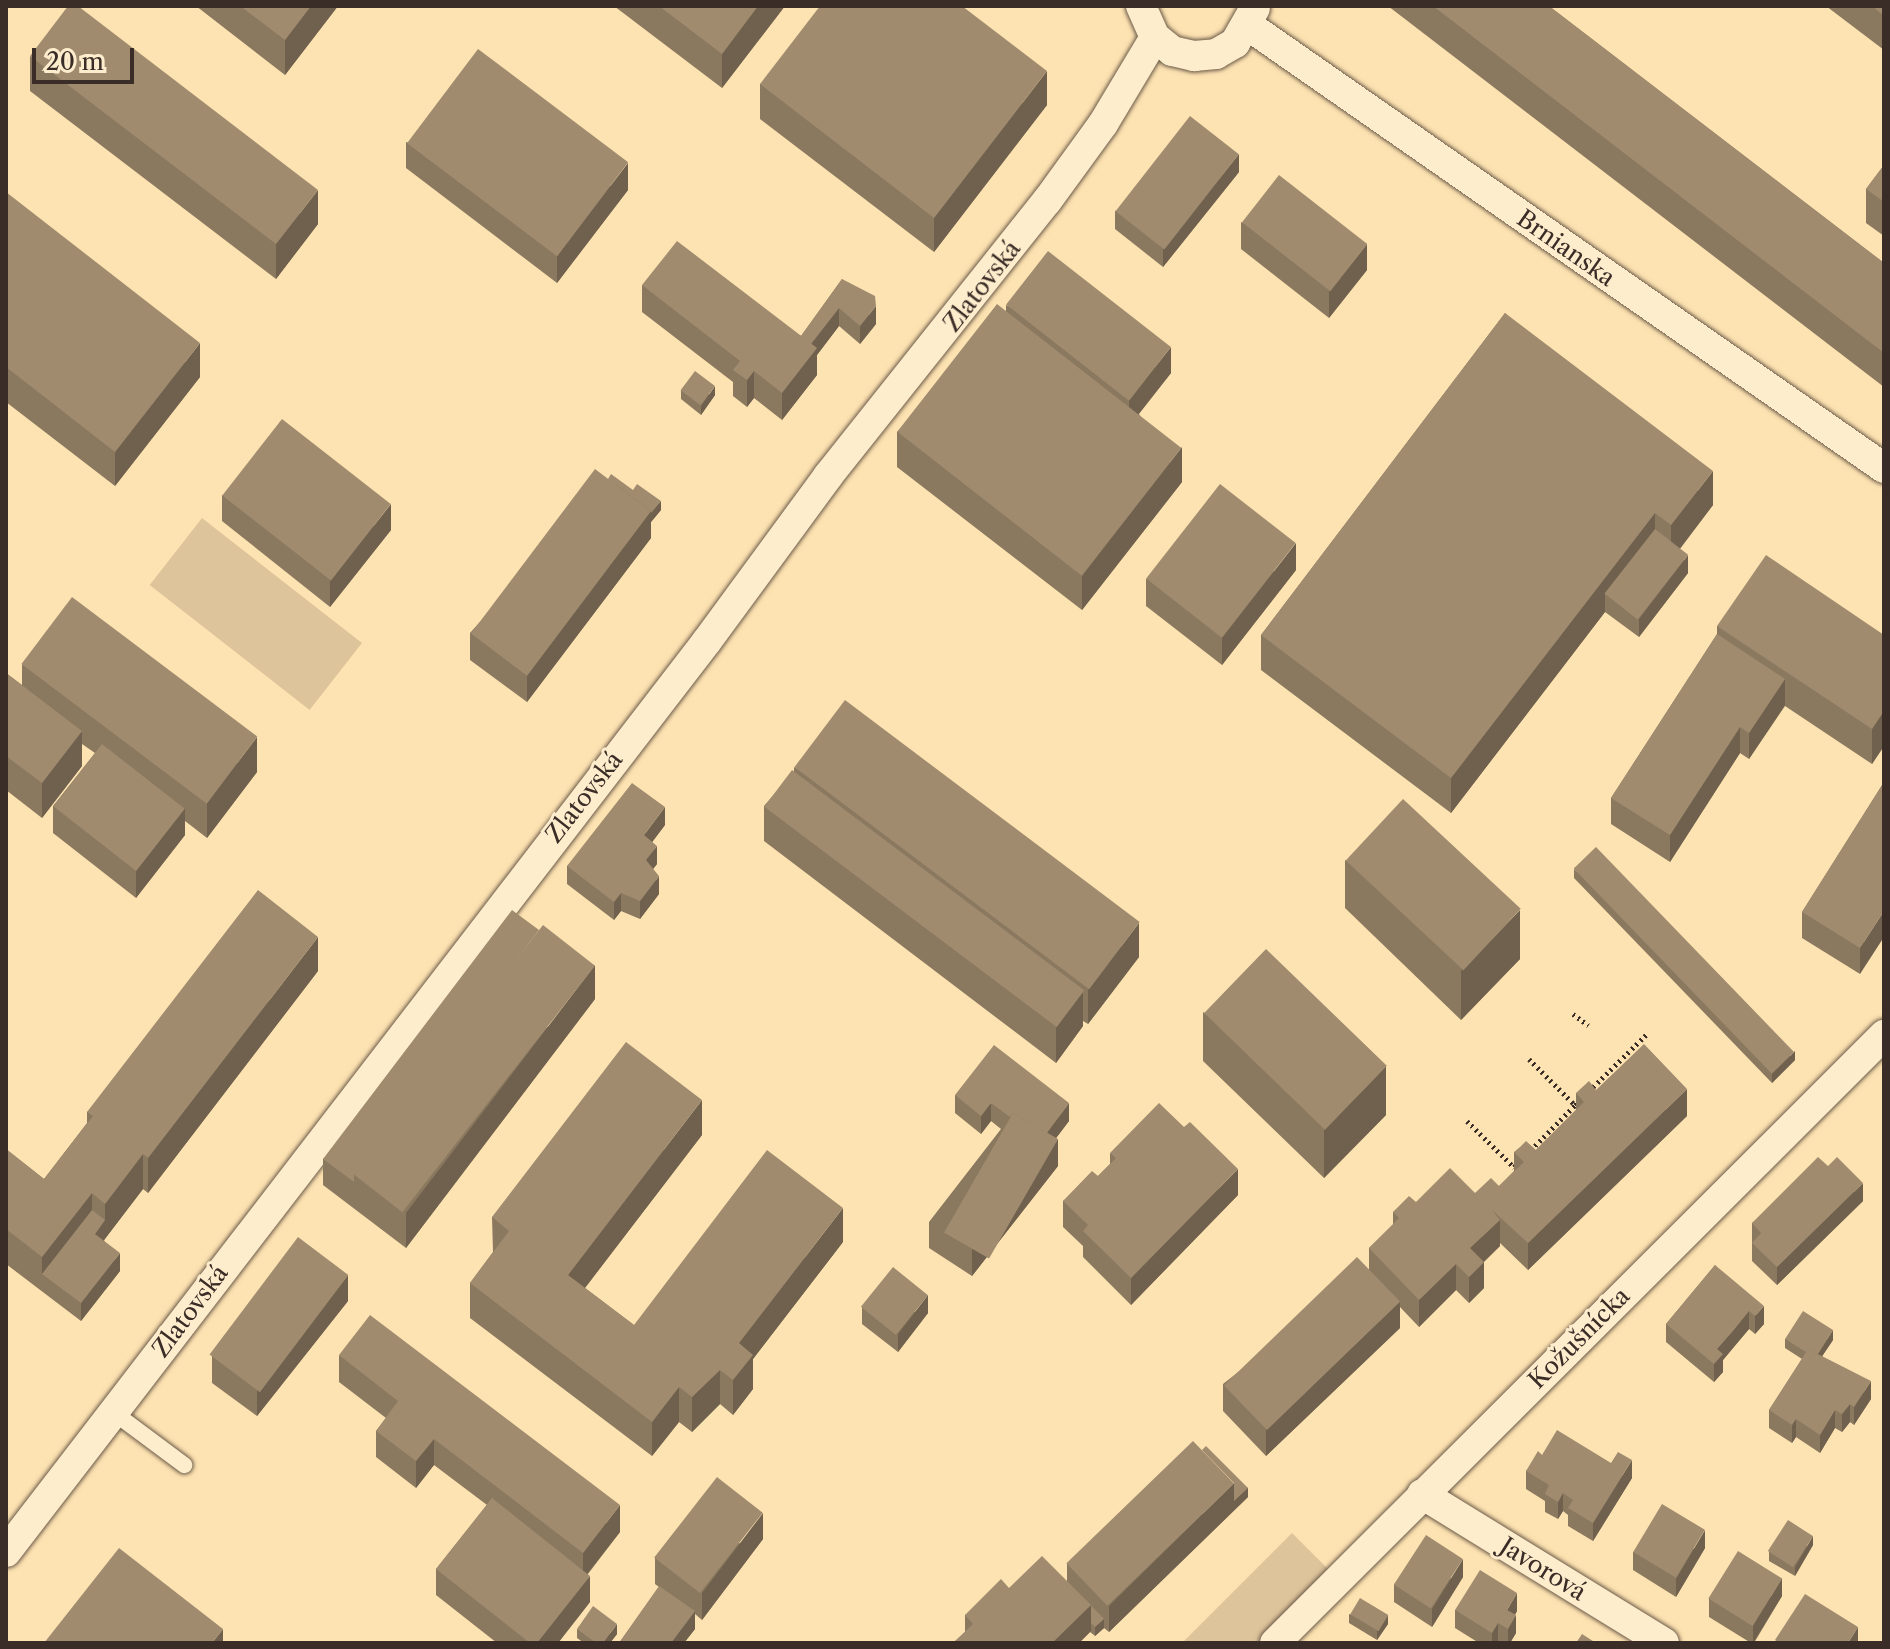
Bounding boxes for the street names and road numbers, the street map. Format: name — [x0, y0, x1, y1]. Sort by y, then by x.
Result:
street label: Brnianska — [1511, 204, 1621, 292]
street label: Zlatovská — [938, 235, 1026, 337]
street label: Zlatovská — [540, 746, 628, 848]
street label: Zlatovská — [146, 1259, 234, 1363]
street label: Kožušnícka — [1522, 1281, 1636, 1395]
street label: Javorová — [1495, 1531, 1591, 1607]

